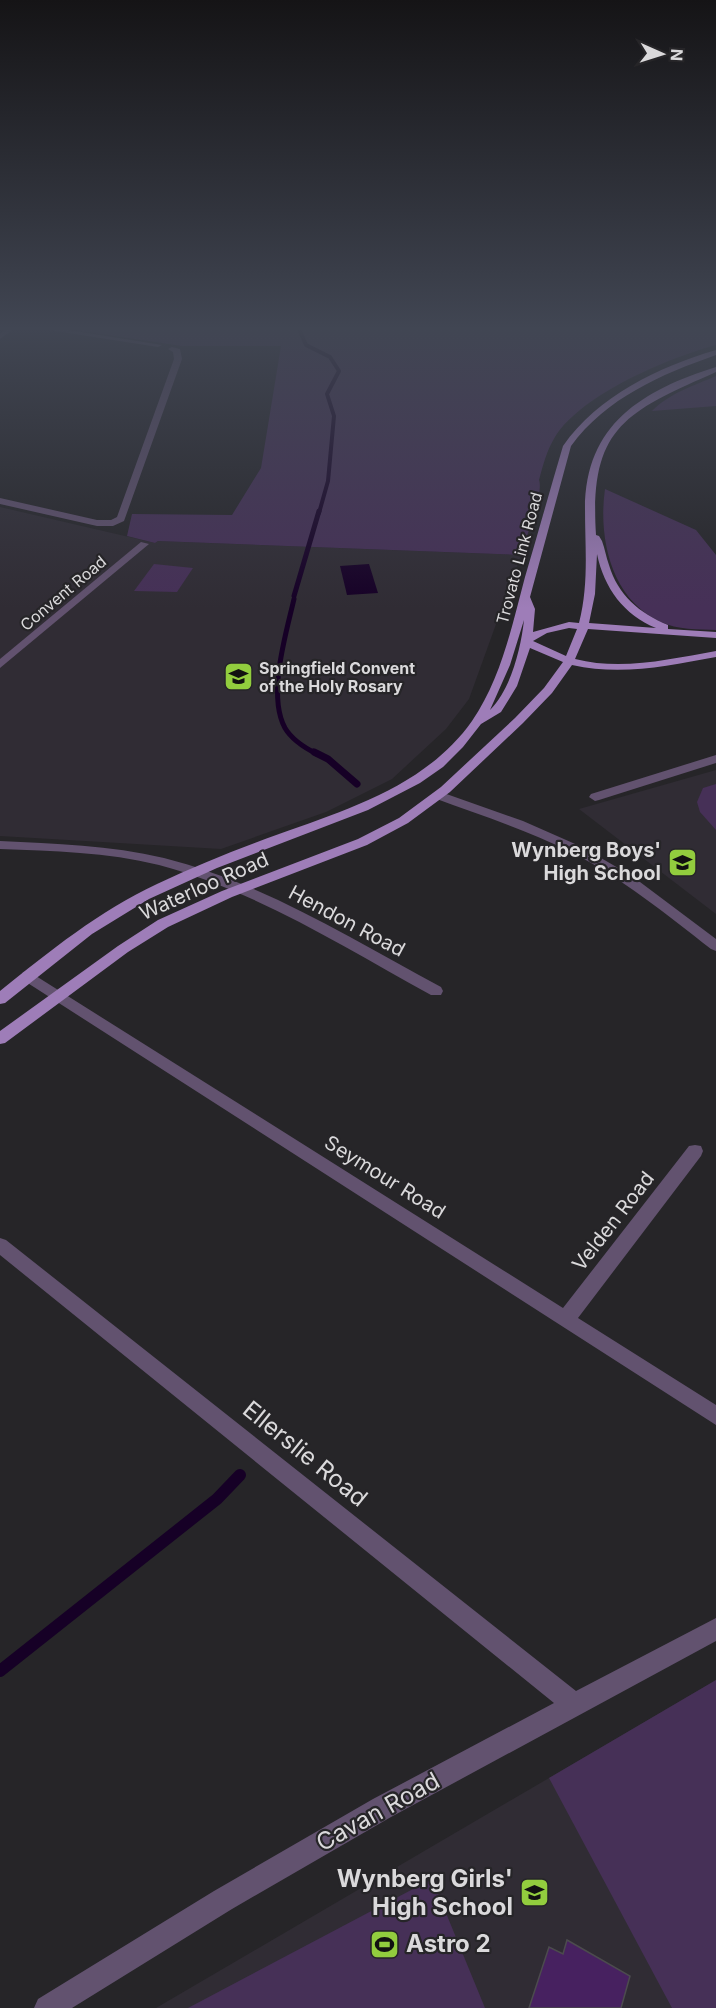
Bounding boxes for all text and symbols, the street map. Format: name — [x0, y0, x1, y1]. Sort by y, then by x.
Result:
north arrow — [632, 24, 692, 84]
text: N — [667, 48, 687, 61]
street label: Trovato Link Road — [492, 490, 546, 626]
street label: Convent Road — [16, 551, 110, 635]
place label: Springfield Convent of the Holy Rosary — [259, 658, 415, 696]
school or university icon: Springfield Convent of the Holy Rosary — [222, 661, 254, 693]
place label: Wynberg Boys' High School — [511, 838, 661, 885]
school or university icon: Wynberg Boys' High School — [666, 846, 698, 878]
street label: Waterloo Road — [136, 847, 272, 925]
street label: Hendon Road — [285, 880, 409, 962]
street label: Seymour Road — [320, 1130, 450, 1224]
street label: Velden Road — [567, 1167, 659, 1275]
street label: Ellerslie Road — [237, 1395, 374, 1513]
street label: Cavan Road — [311, 1766, 444, 1857]
place label: Wynberg Girls' High School — [337, 1864, 513, 1921]
school or university icon: Wynberg Girls' High School — [518, 1877, 550, 1909]
sports icon: Astro 2 — [369, 1928, 401, 1960]
place label: Astro 2 — [406, 1929, 491, 1958]

